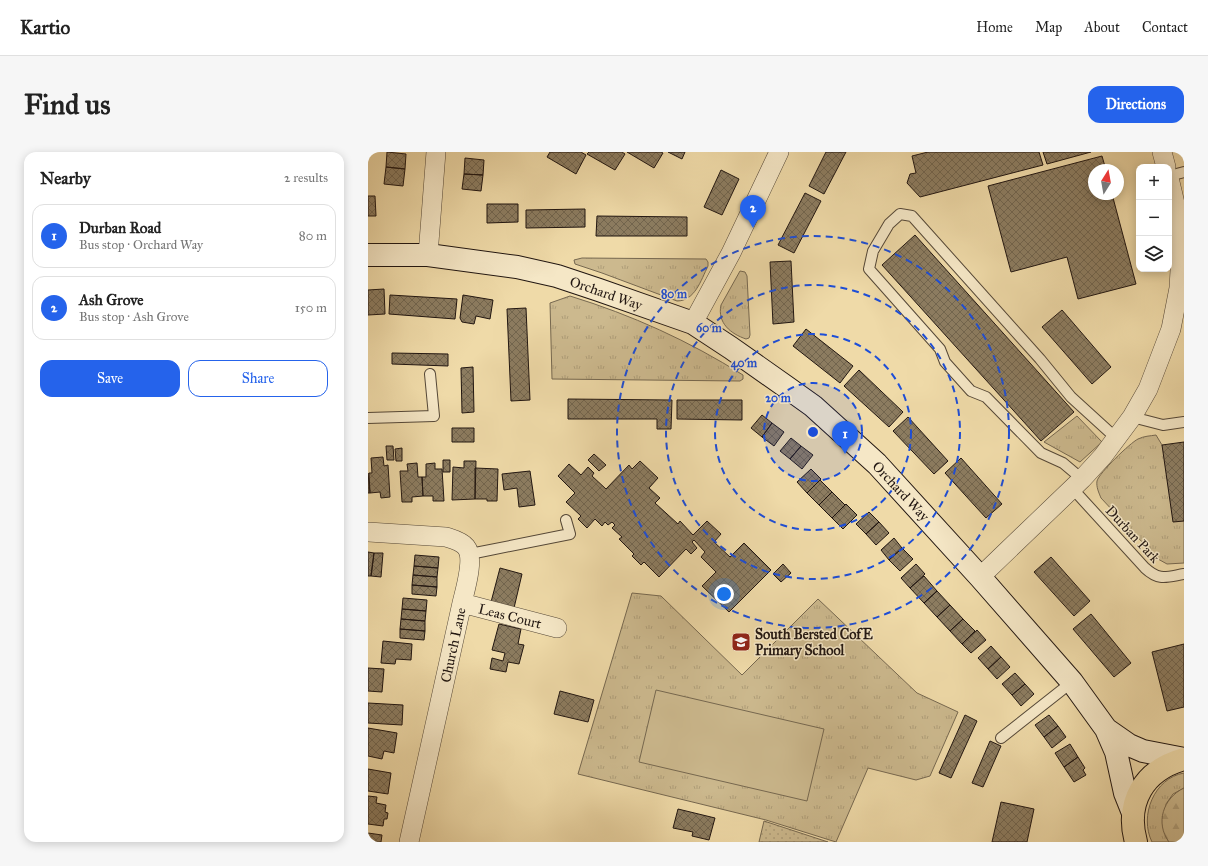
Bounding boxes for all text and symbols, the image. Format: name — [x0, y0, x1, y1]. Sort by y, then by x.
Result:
text: Kartio — [20, 16, 70, 39]
text: Home — [976, 19, 1013, 36]
text: Map — [1035, 19, 1062, 36]
text: About — [1084, 19, 1120, 36]
text: Contact — [1142, 19, 1188, 36]
button: Directions — [1088, 86, 1184, 123]
text: Find us — [24, 87, 110, 122]
north arrow — [1088, 164, 1124, 200]
map controls — [1136, 164, 1172, 272]
button: + — [1136, 164, 1172, 200]
text: Nearby — [40, 168, 91, 189]
text: 2 results — [284, 170, 328, 186]
pin: 2 — [740, 195, 766, 228]
button: − — [1136, 200, 1172, 236]
text: Durban Road — [79, 219, 161, 237]
text: 1 — [51, 228, 57, 244]
text: 80 m — [299, 228, 327, 244]
button: layers — [1136, 236, 1172, 272]
text: Bus stop · Orchard Way — [79, 237, 203, 253]
street label: Orchard Way — [567, 273, 645, 314]
text: 80 m — [661, 287, 688, 301]
text: Ash Grove — [79, 291, 143, 309]
text: 2 — [51, 300, 57, 316]
text: 150 m — [295, 300, 327, 316]
text: Bus stop · Ash Grove — [79, 309, 189, 325]
text: 60 m — [696, 321, 723, 335]
text: 40 m — [731, 356, 758, 371]
button: Save — [40, 360, 180, 397]
button: Share — [188, 360, 328, 397]
text: 20 m — [765, 391, 792, 405]
pin: 1 — [832, 421, 858, 454]
centre of rings — [806, 425, 820, 439]
street label: Orchard Way — [869, 458, 933, 525]
street label: Durban Park — [1102, 502, 1164, 567]
your location — [714, 584, 734, 604]
street label: Leas Court — [476, 600, 543, 633]
street label: Church Lane — [437, 606, 470, 684]
place label: South Bersted CofE Primary School — [755, 626, 873, 660]
school or university icon: South Bersted CofE Primary School — [730, 631, 752, 653]

